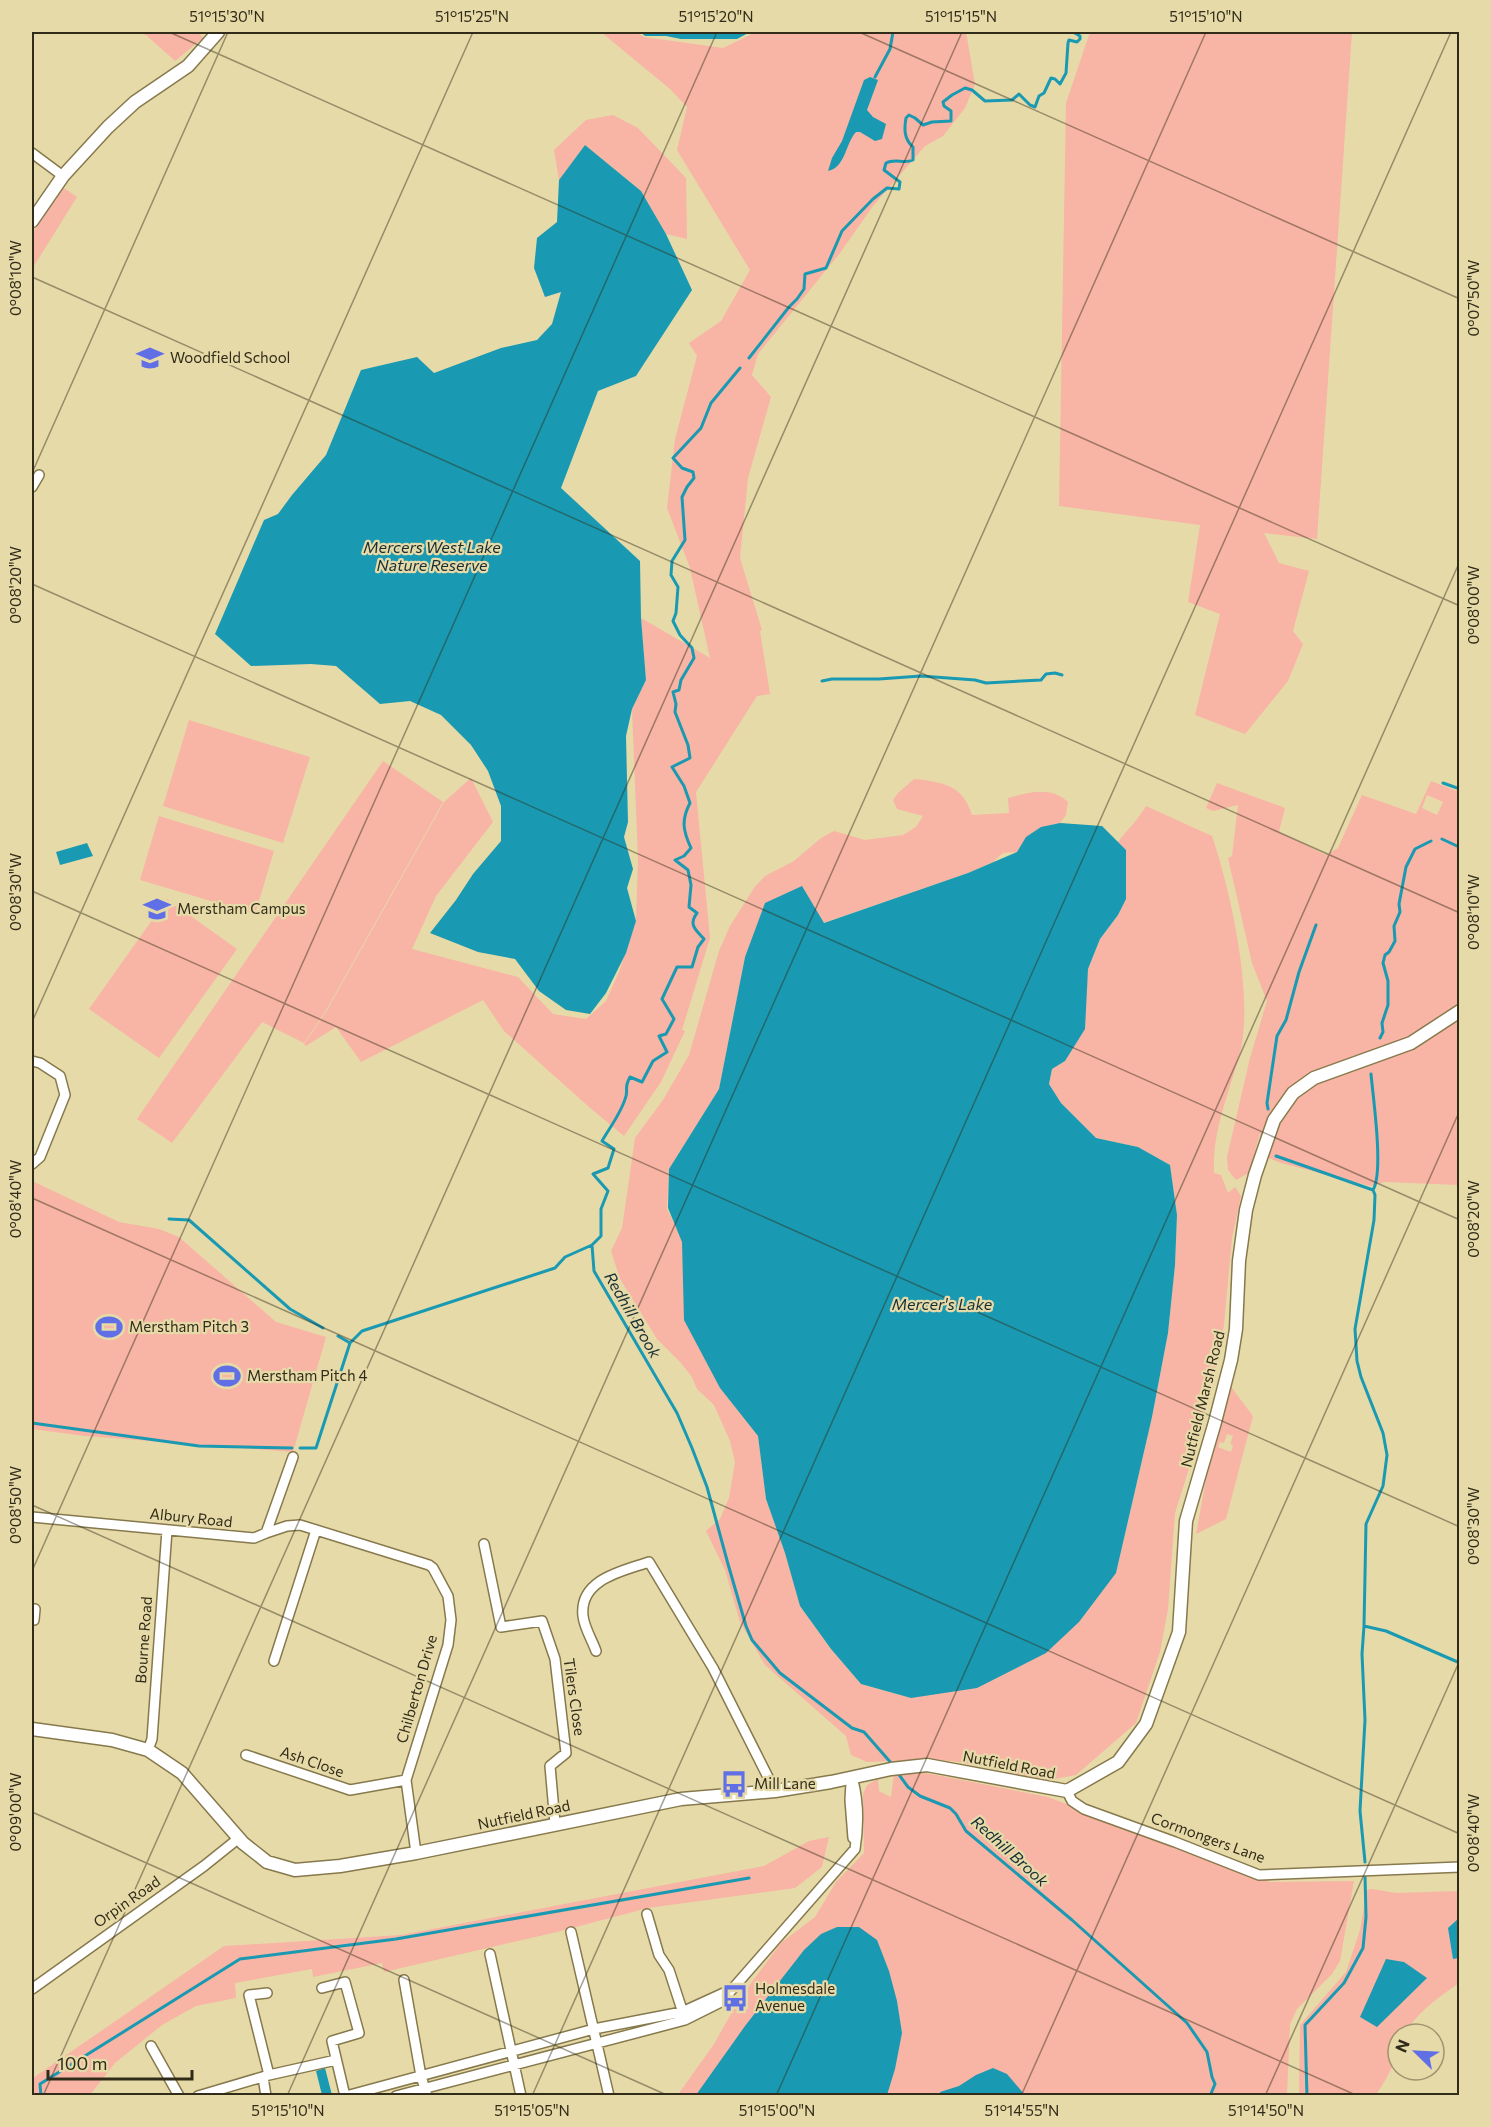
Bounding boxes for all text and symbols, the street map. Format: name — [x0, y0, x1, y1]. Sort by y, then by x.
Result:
text: 51°15'30"N — [189, 7, 265, 25]
text: 51°15'25"N — [435, 7, 509, 25]
text: 51°15'20"N — [678, 7, 754, 25]
text: 51°15'15"N — [925, 7, 997, 25]
text: 51°15'10"N — [1169, 7, 1243, 25]
text: 0°08'10"W — [6, 240, 24, 316]
text: 0°07'50"W — [1464, 260, 1482, 336]
school or university icon: Woodfield School — [135, 343, 165, 373]
place label: Woodfield School — [170, 348, 290, 366]
water label: Mercers West Lake Nature Reserve — [363, 537, 501, 574]
text: 0°08'20"W — [6, 546, 24, 624]
text: 0°08'00"W — [1464, 565, 1482, 645]
text: 0°08'30"W — [6, 853, 24, 931]
text: 0°08'10"W — [1464, 874, 1482, 950]
school or university icon: Merstham Campus — [142, 894, 172, 924]
place label: Merstham Campus — [177, 899, 306, 917]
text: 0°08'40"W — [6, 1160, 24, 1238]
text: 0°08'20"W — [1464, 1180, 1482, 1258]
water label: Redhill Brook — [601, 1268, 666, 1362]
water label: Mercer's Lake — [892, 1294, 993, 1313]
sports icon: Merstham Pitch 3 — [94, 1312, 124, 1342]
place label: Merstham Pitch 3 — [129, 1317, 249, 1335]
street label: Nutfield Marsh Road — [1176, 1329, 1228, 1469]
sports icon: Merstham Pitch 4 — [212, 1361, 242, 1391]
place label: Merstham Pitch 4 — [247, 1366, 368, 1384]
text: 0°08'50"W — [6, 1466, 24, 1544]
text: 0°08'30"W — [1464, 1487, 1482, 1565]
street label: Albury Road — [149, 1504, 233, 1530]
street label: Bourne Road — [131, 1596, 155, 1684]
street label: Chilberton Drive — [392, 1632, 440, 1745]
street label: Tilers Close — [561, 1657, 589, 1737]
street label: Ash Close — [278, 1742, 347, 1780]
street label: Nutfield Road — [961, 1746, 1057, 1782]
bus stop icon: Mill Lane — [719, 1769, 749, 1799]
text: 0°09'00"W — [6, 1772, 24, 1852]
place label: Mill Lane — [754, 1774, 816, 1792]
text: 0°08'40"W — [1464, 1794, 1482, 1872]
street label: Nutfield Road — [476, 1795, 572, 1833]
street label: Cormongers Lane — [1149, 1808, 1268, 1866]
water label: Redhill Brook — [968, 1811, 1053, 1890]
street label: Orpin Road — [90, 1872, 163, 1931]
place label: Holmesdale Avenue — [755, 1979, 835, 2014]
bus stop icon: Holmesdale Avenue — [720, 1983, 750, 2013]
north arrow — [1386, 2022, 1446, 2082]
text: N — [1391, 2036, 1413, 2055]
scale bar — [48, 2043, 192, 2081]
text: 100 m — [57, 2052, 107, 2074]
text: 51°15'10"N — [251, 2101, 325, 2119]
text: 51°15'05"N — [494, 2101, 570, 2119]
text: 51°15'00"N — [739, 2101, 815, 2119]
text: 51°14'55"N — [985, 2101, 1059, 2119]
text: 51°14'50"N — [1228, 2101, 1304, 2119]

